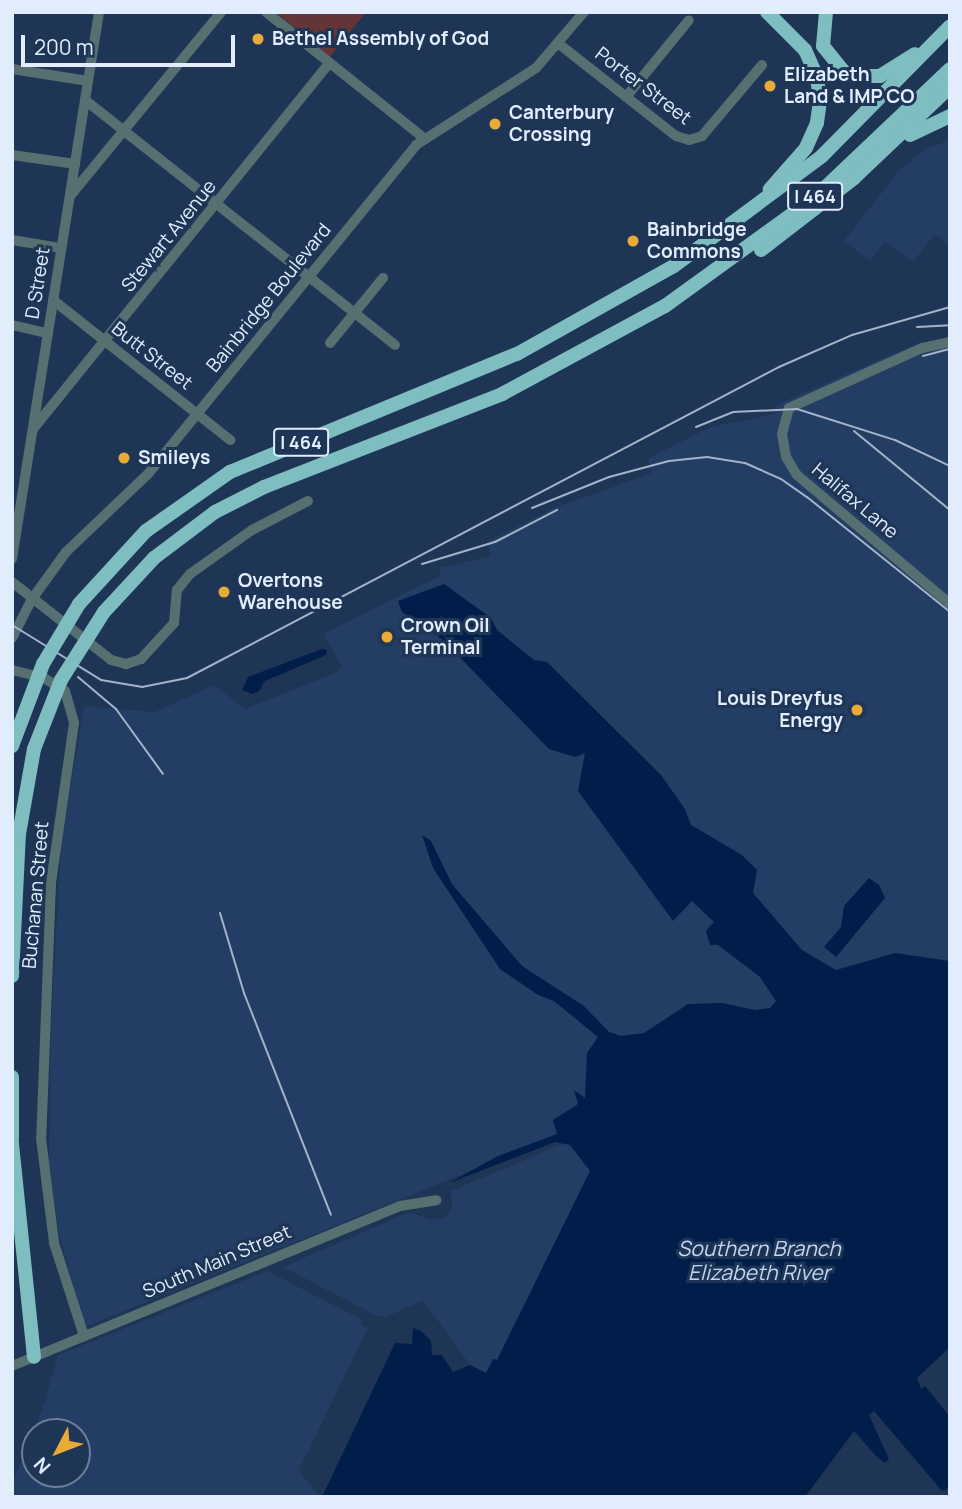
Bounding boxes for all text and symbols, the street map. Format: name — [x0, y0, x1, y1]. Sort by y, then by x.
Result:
scale bar — [24, 21, 238, 65]
place label: Bethel Assembly of God — [272, 28, 489, 50]
marker: Bethel Assembly of God — [250, 31, 266, 47]
text: 200 m — [34, 33, 94, 61]
street label: Porter Street — [591, 43, 695, 129]
place label: Elizabeth Land & IMP CO — [784, 64, 915, 108]
marker: Elizabeth Land & IMP CO — [762, 78, 778, 94]
place label: Canterbury Crossing — [509, 102, 614, 146]
marker: Canterbury Crossing — [487, 116, 503, 132]
street label: Stewart Avenue — [117, 175, 221, 297]
road number: I 464 — [787, 182, 843, 210]
street label: Bainbridge Boulevard — [202, 219, 336, 377]
place label: Bainbridge Commons — [647, 219, 747, 263]
marker: Bainbridge Commons — [625, 233, 641, 249]
street label: D Street — [21, 245, 55, 321]
street label: Butt Street — [107, 317, 197, 395]
road number: I 464 — [273, 428, 329, 457]
place label: Smileys — [138, 447, 210, 469]
marker: Smileys — [116, 450, 132, 466]
street label: Halifax Lane — [807, 458, 903, 544]
place label: Overtons Warehouse — [238, 570, 343, 614]
marker: Overtons Warehouse — [216, 584, 232, 600]
place label: Crown Oil Terminal — [401, 615, 490, 659]
marker: Crown Oil Terminal — [379, 629, 395, 645]
place label: Louis Dreyfus Energy — [717, 688, 843, 732]
marker: Louis Dreyfus Energy — [849, 702, 865, 718]
street label: Buchanan Street — [18, 820, 54, 970]
street label: South Main Street — [139, 1220, 295, 1304]
water label: Southern Branch Elizabeth River — [677, 1235, 841, 1285]
north arrow — [21, 1418, 91, 1488]
text: N — [28, 1452, 56, 1479]

